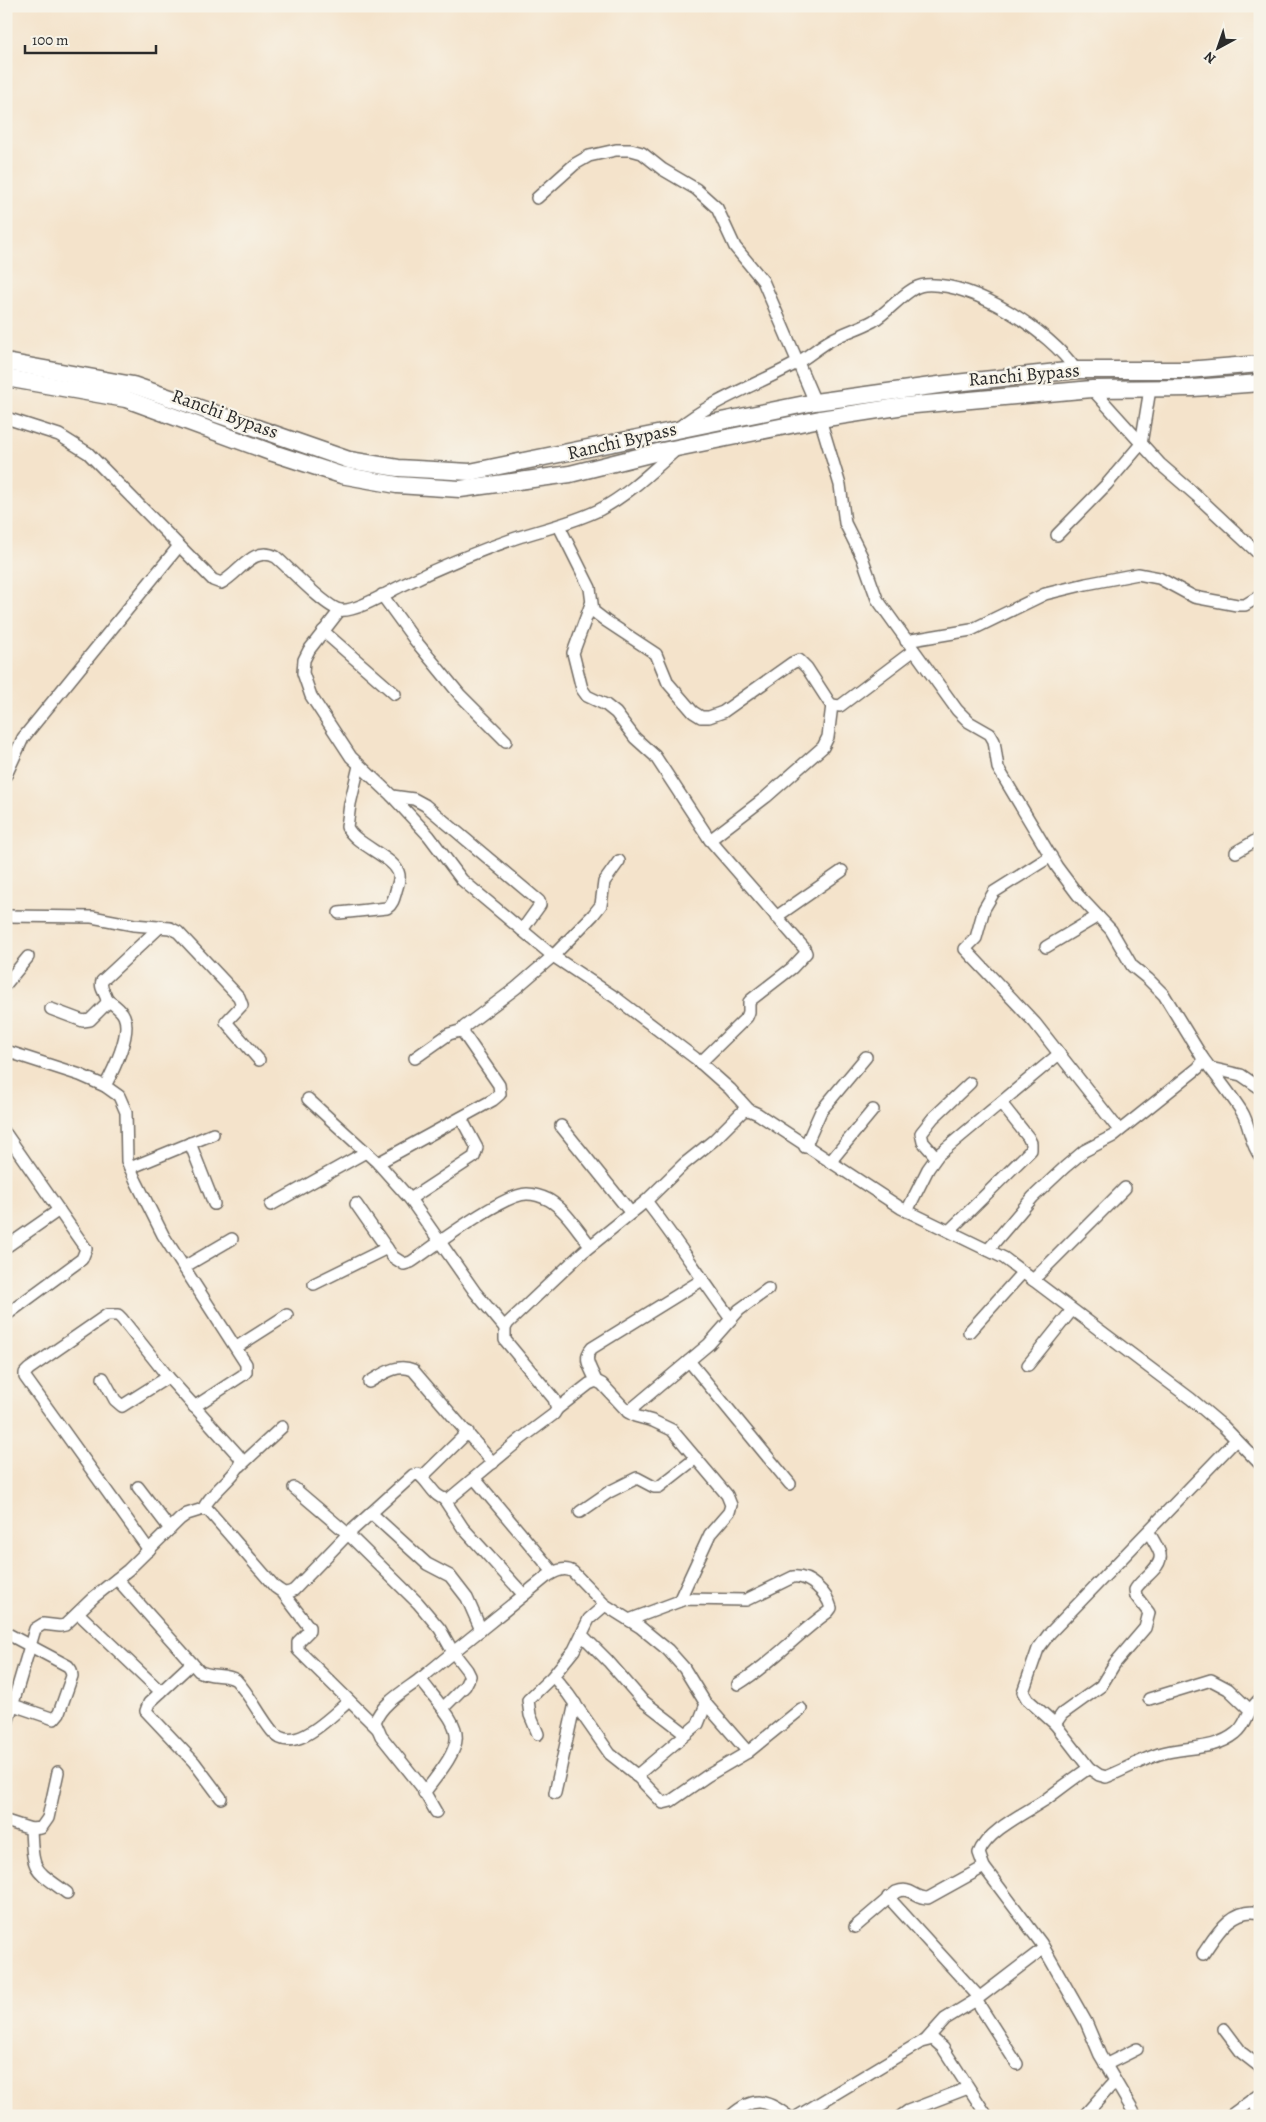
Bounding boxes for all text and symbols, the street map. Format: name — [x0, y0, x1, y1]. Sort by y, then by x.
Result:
scale bar — [25, 22, 156, 54]
north arrow — [1194, 22, 1244, 72]
text: 100 m — [32, 30, 69, 50]
text: N — [1200, 47, 1220, 68]
street label: Ranchi Bypass — [967, 357, 1081, 393]
street label: Ranchi Bypass — [168, 383, 282, 445]
street label: Ranchi Bypass — [565, 416, 679, 466]

